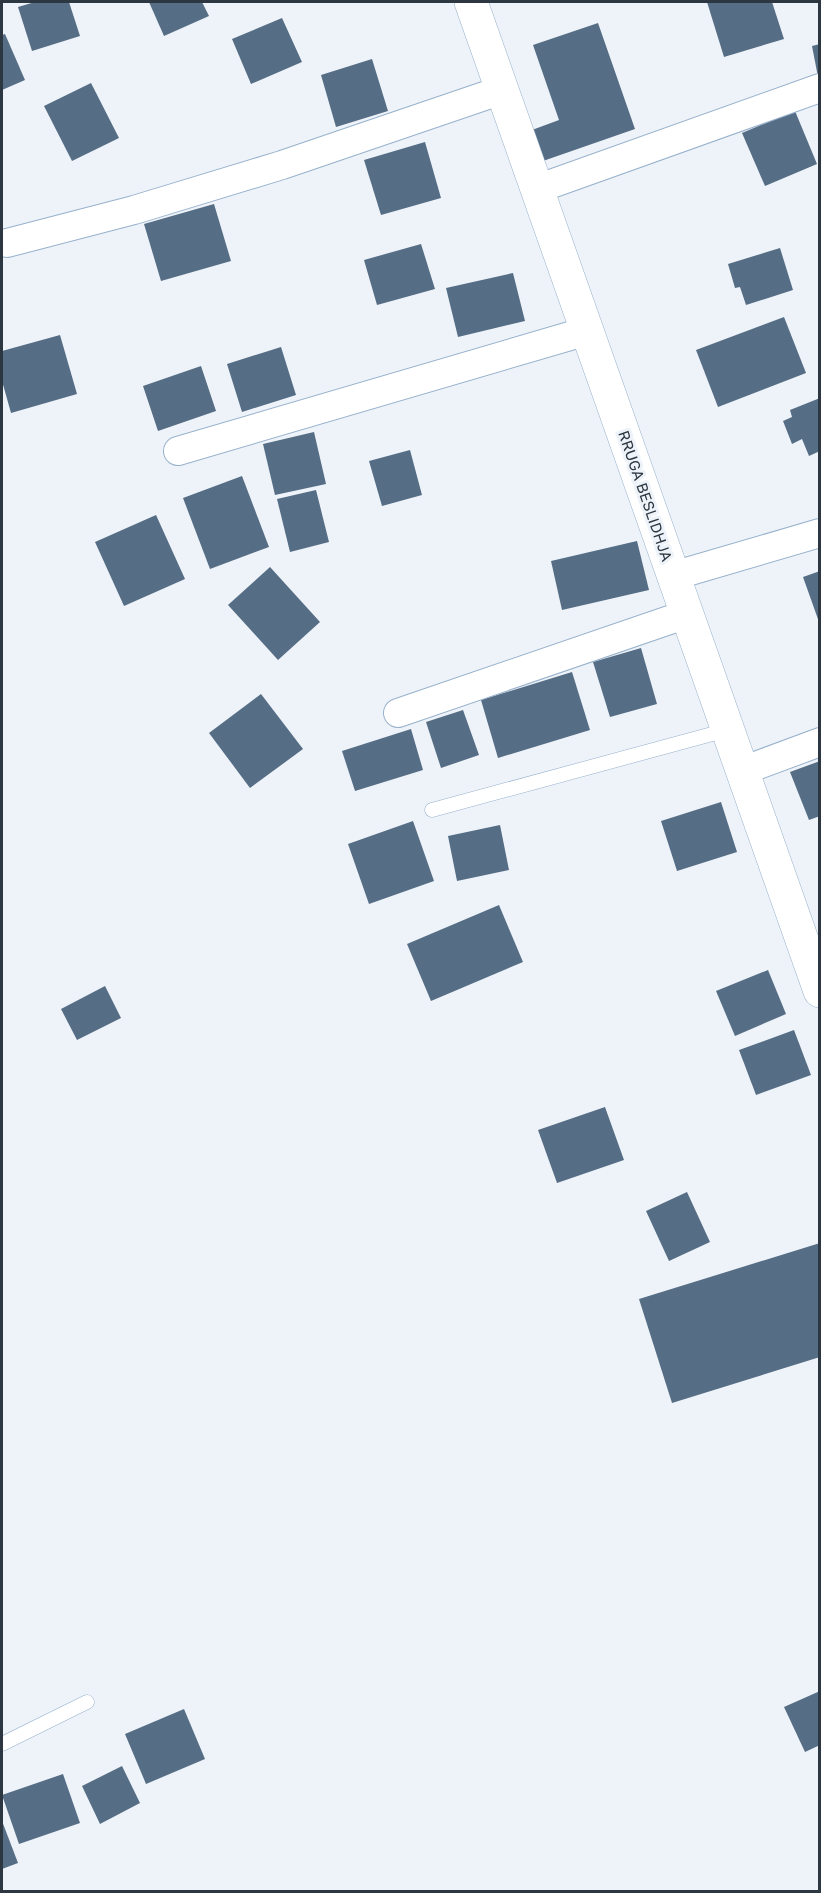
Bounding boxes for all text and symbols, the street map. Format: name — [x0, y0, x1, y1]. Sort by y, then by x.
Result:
street label: RRUGA BESLIDHJA — [615, 428, 677, 563]

